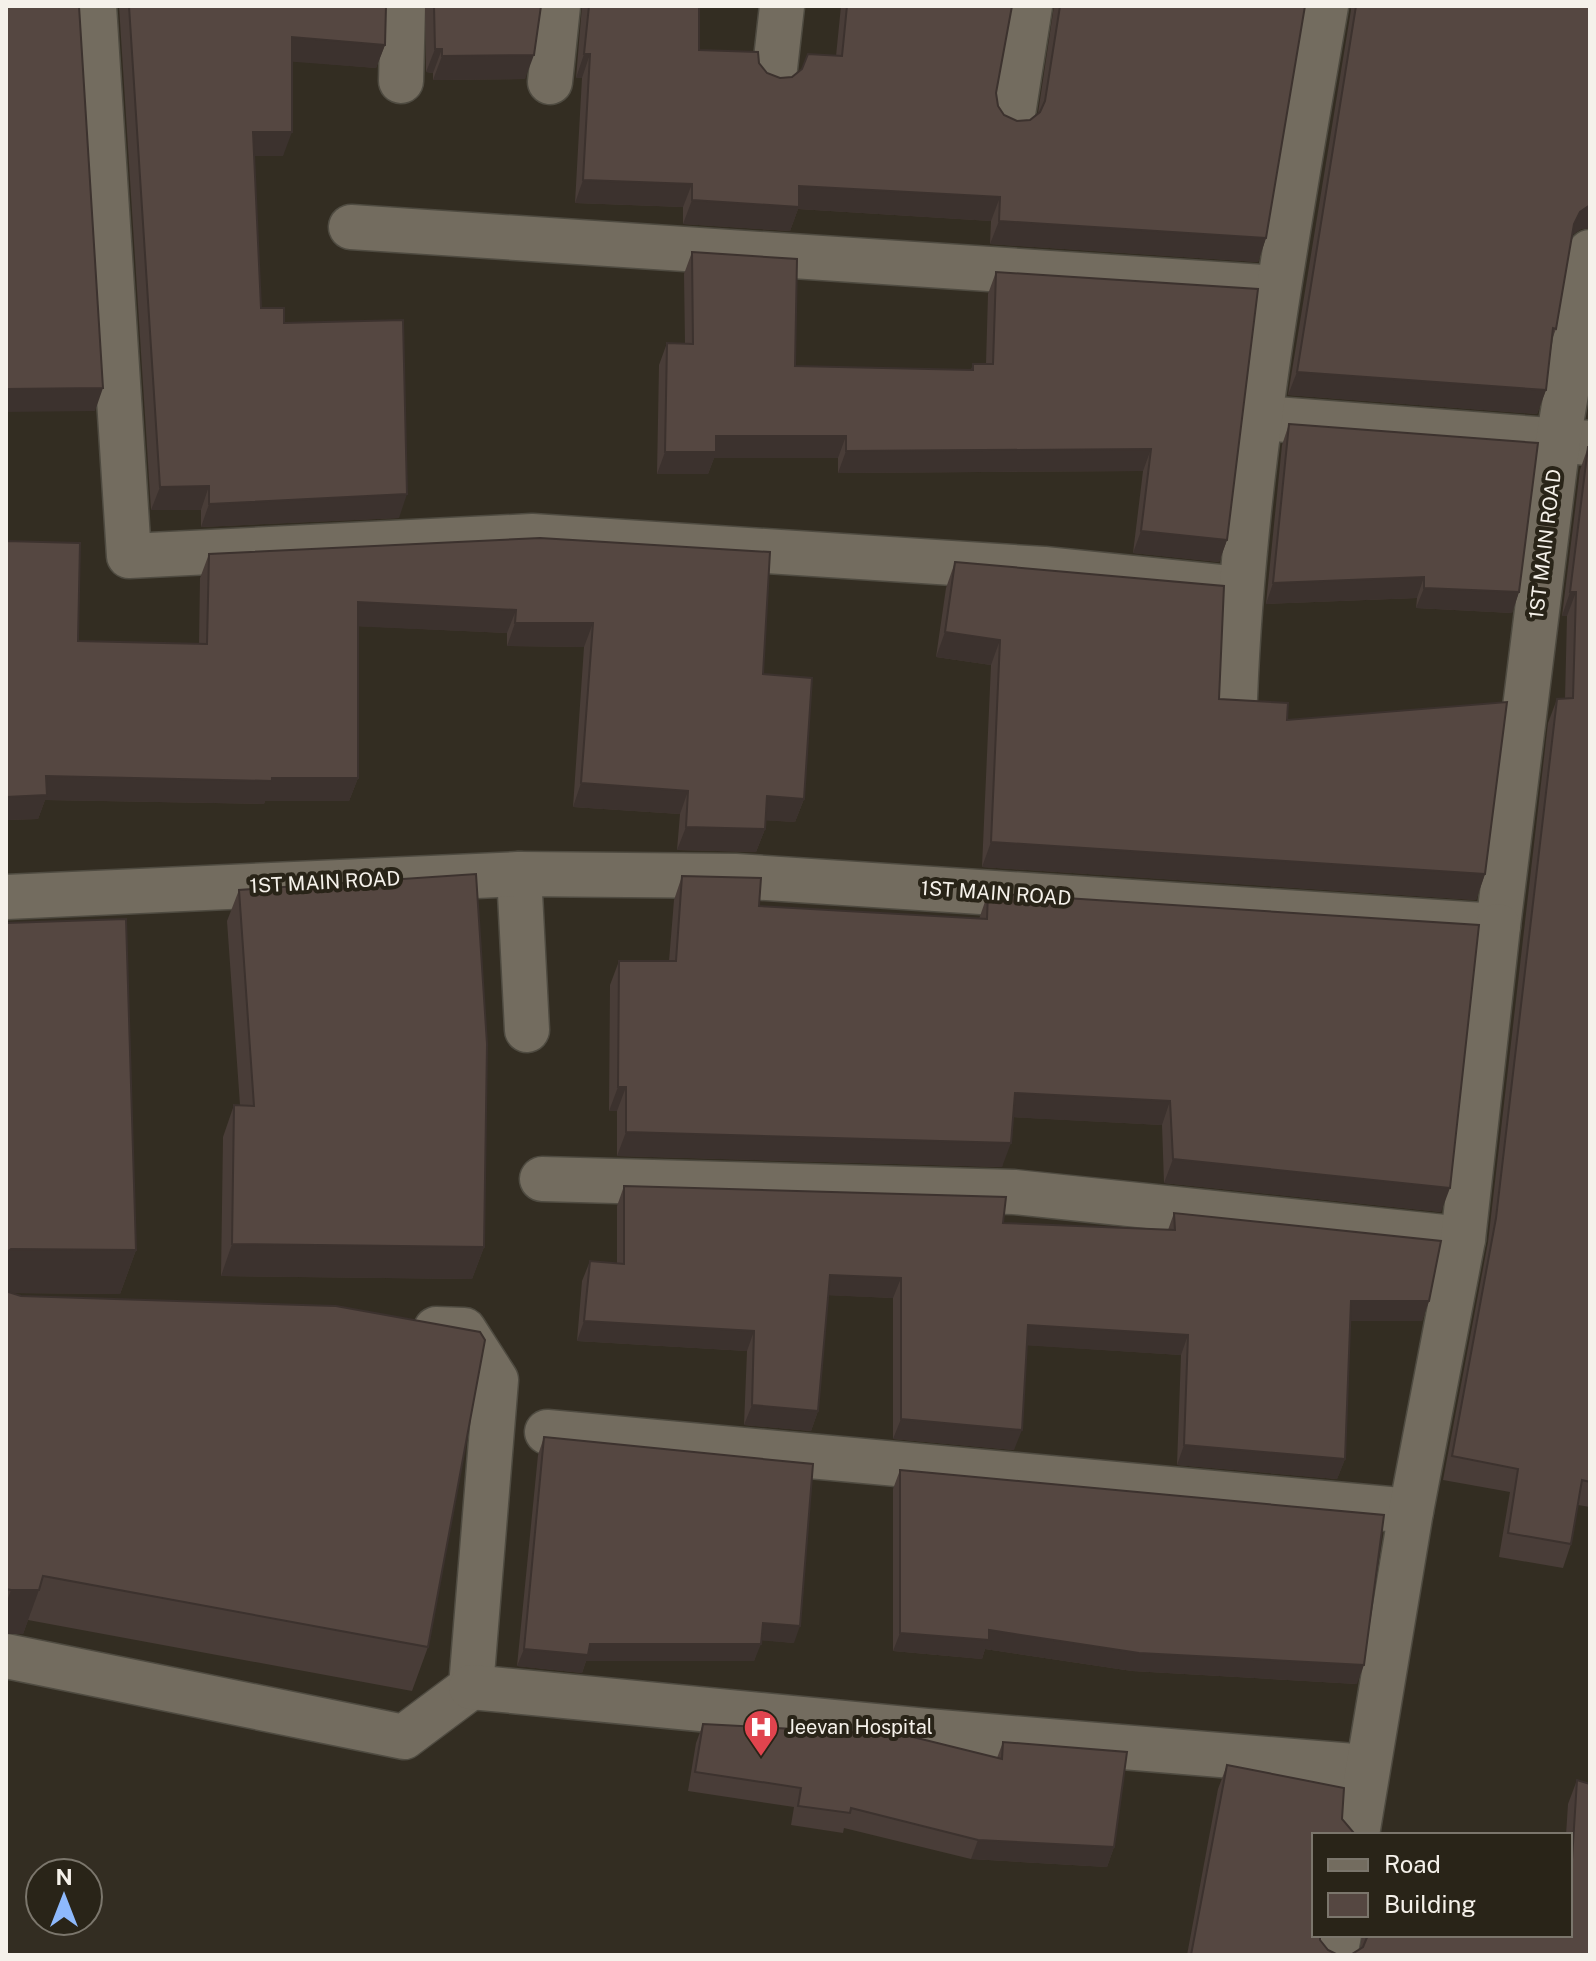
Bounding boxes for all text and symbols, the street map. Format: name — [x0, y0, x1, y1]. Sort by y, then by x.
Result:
street label: 1ST MAIN ROAD — [1524, 468, 1566, 620]
street label: 1ST MAIN ROAD — [249, 866, 401, 898]
street label: 1ST MAIN ROAD — [920, 876, 1072, 910]
hospital icon: Jeevan Hospital — [742, 1708, 780, 1758]
place label: Jeevan Hospital — [787, 1715, 933, 1739]
legend — [1312, 1833, 1572, 1937]
text: Road — [1384, 1850, 1441, 1878]
north arrow — [24, 1857, 104, 1937]
text: N — [55, 1864, 73, 1890]
text: Building — [1384, 1890, 1476, 1918]

